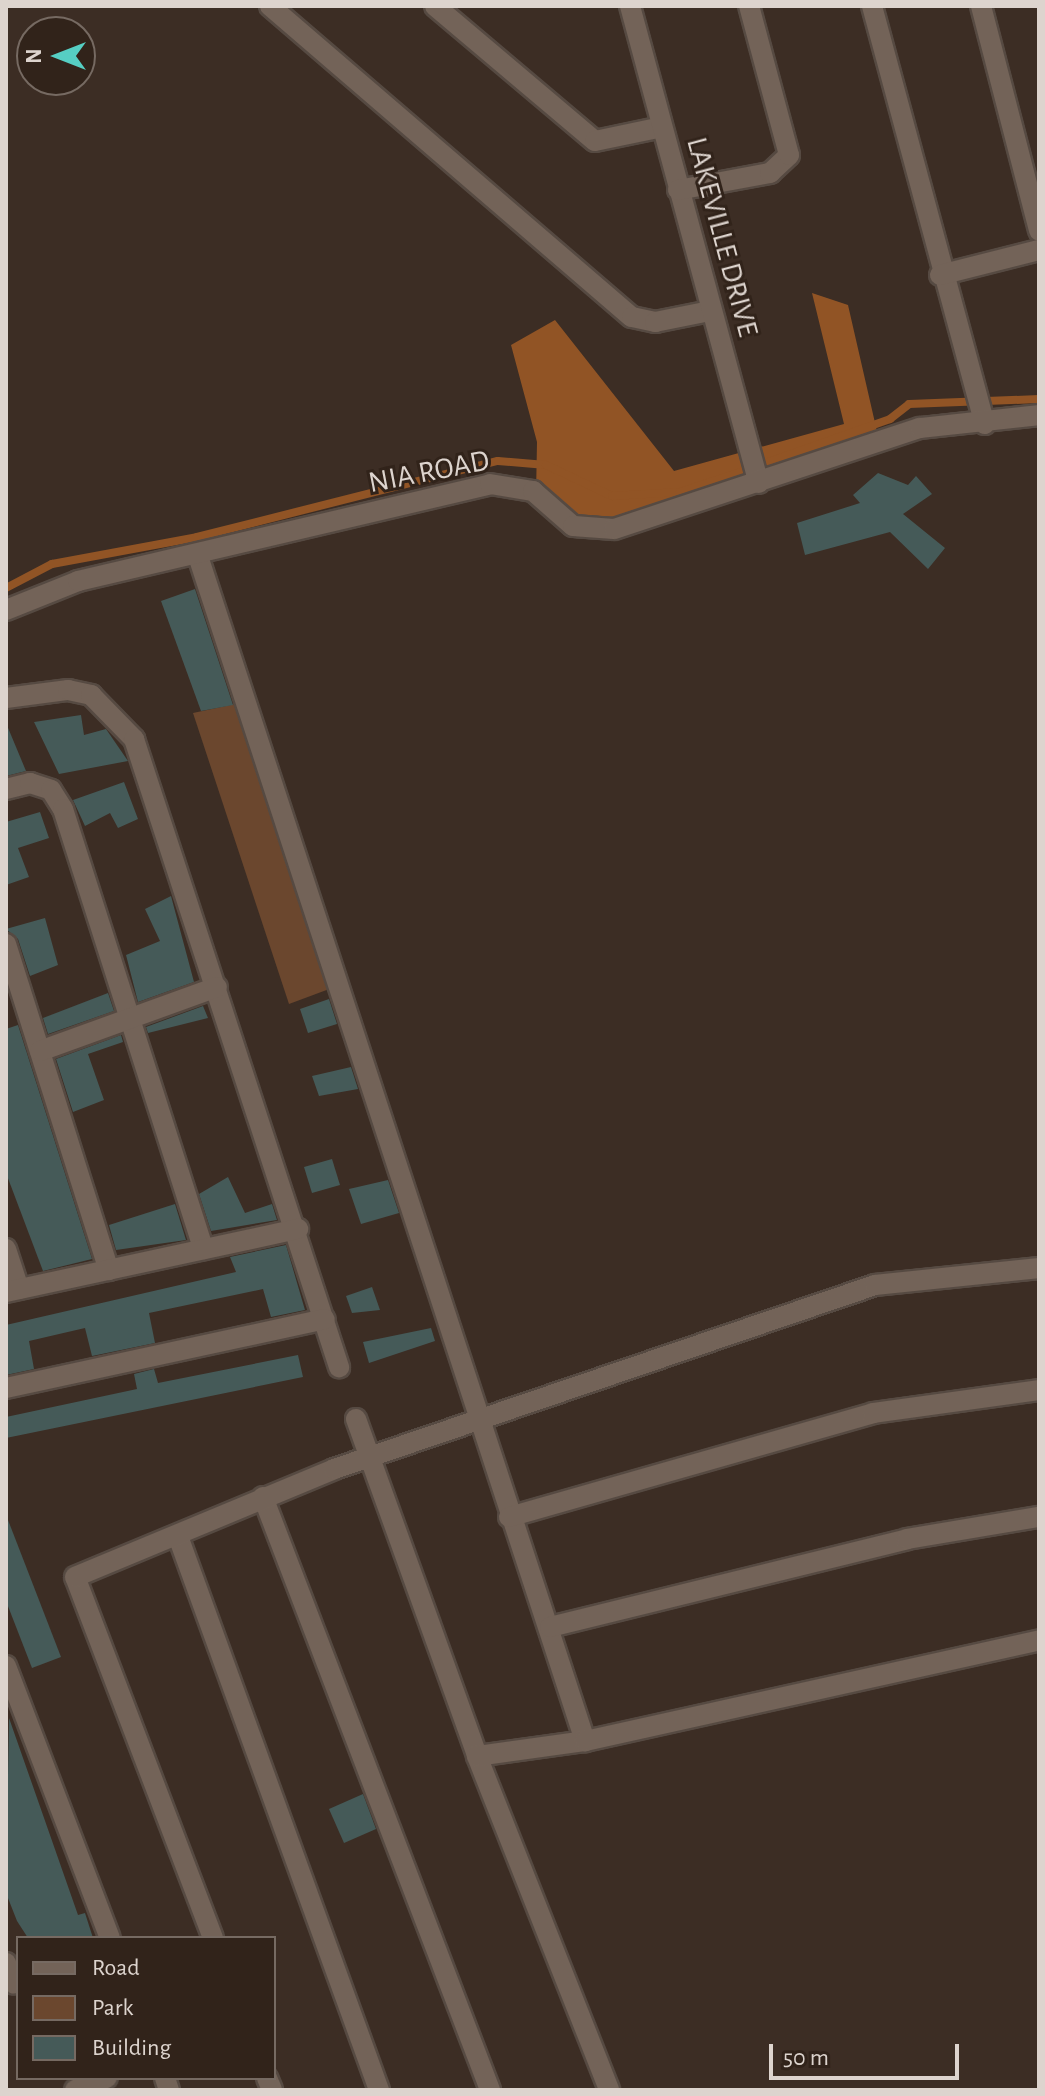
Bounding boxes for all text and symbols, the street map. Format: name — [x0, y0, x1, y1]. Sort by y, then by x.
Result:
north arrow — [16, 16, 96, 96]
text: N — [23, 48, 45, 64]
street label: LAKEVILLE DRIVE — [678, 133, 766, 341]
street label: NIA ROAD — [365, 443, 493, 501]
legend — [16, 1936, 276, 2080]
text: Road — [92, 1956, 140, 1980]
text: Park — [92, 1996, 133, 2020]
scale bar — [773, 2028, 963, 2078]
text: Building — [92, 2036, 171, 2060]
text: 50 m — [783, 2046, 829, 2070]

